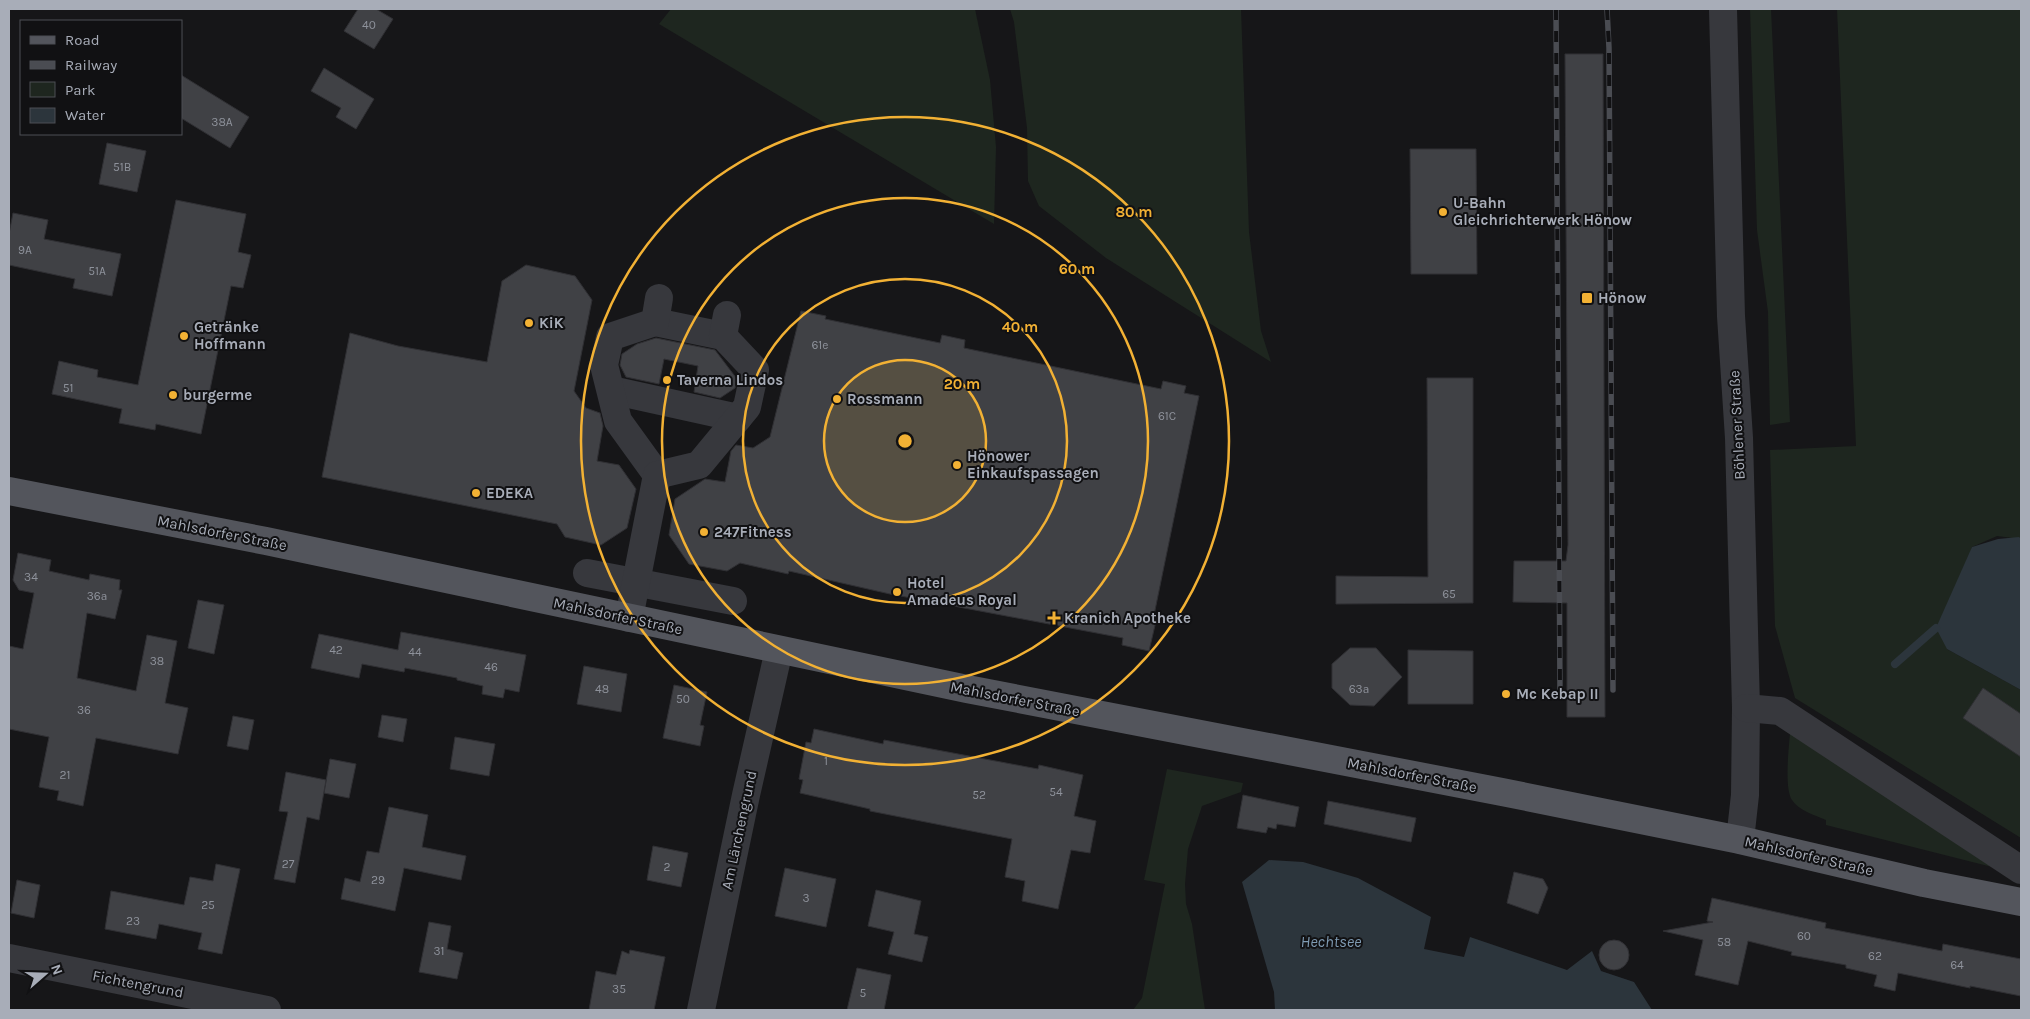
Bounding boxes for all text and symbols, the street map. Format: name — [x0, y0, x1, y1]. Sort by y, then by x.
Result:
house number: 40 — [362, 18, 376, 32]
legend — [20, 20, 182, 135]
text: Road — [65, 31, 100, 49]
text: Railway — [65, 56, 117, 74]
text: Park — [65, 81, 95, 99]
text: Water — [65, 106, 106, 124]
house number: 38A — [211, 115, 233, 129]
house number: 51B — [113, 160, 131, 174]
place label: U-Bahn Gleichrichterwerk Hönow — [1453, 194, 1633, 229]
text: 80 m — [1115, 203, 1153, 221]
marker: U-Bahn Gleichrichterwerk Hönow — [1437, 206, 1449, 218]
house number: 9A — [18, 243, 32, 257]
text: 60 m — [1059, 260, 1095, 278]
house number: 51A — [88, 264, 106, 278]
place label: Hönow — [1598, 289, 1647, 307]
marker: Hönow — [1580, 291, 1594, 305]
place label: KiK — [539, 314, 564, 332]
marker: KiK — [523, 317, 535, 329]
place label: Getränke Hoffmann — [194, 318, 266, 353]
text: 40 m — [1002, 318, 1038, 336]
marker: Getränke Hoffmann — [178, 330, 190, 342]
house number: 61e — [812, 338, 829, 352]
street label: Böhlener Straße — [1725, 370, 1749, 480]
place label: Taverna Lindos — [677, 371, 783, 389]
marker: Taverna Lindos — [661, 374, 673, 386]
text: 20 m — [944, 375, 980, 393]
house number: 51 — [63, 381, 73, 395]
place label: burgerme — [183, 386, 252, 404]
marker: burgerme — [167, 389, 179, 401]
place label: Rossmann — [847, 390, 923, 408]
marker: Rossmann — [831, 393, 843, 405]
house number: 61C — [1158, 409, 1176, 423]
centre of rings — [896, 432, 914, 450]
place label: Hönower Einkaufspassagen — [967, 447, 1099, 482]
marker: Hönower Einkaufspassagen — [951, 459, 963, 471]
place label: EDEKA — [486, 484, 534, 502]
marker: EDEKA — [470, 487, 482, 499]
street label: Mahlsdorfer Straße — [156, 512, 288, 554]
place label: 247Fitness — [714, 523, 792, 541]
marker: 247Fitness — [698, 526, 710, 538]
house number: 34 — [24, 570, 38, 584]
place label: Hotel Amadeus Royal — [907, 574, 1017, 609]
marker: Hotel Amadeus Royal — [891, 586, 903, 598]
house number: 65 — [1442, 587, 1456, 601]
house number: 36a — [87, 589, 107, 603]
street label: Mahlsdorfer Straße — [552, 594, 684, 638]
place label: Kranich Apotheke — [1064, 609, 1191, 627]
marker: Kranich Apotheke — [1048, 612, 1060, 624]
house number: 42 — [329, 643, 343, 657]
house number: 44 — [408, 645, 422, 659]
house number: 38 — [150, 654, 164, 668]
house number: 46 — [484, 660, 498, 674]
street label: Mahlsdorfer Straße — [949, 678, 1081, 720]
house number: 48 — [595, 682, 609, 696]
house number: 63a — [1349, 682, 1369, 696]
place label: Mc Kebap II — [1516, 685, 1599, 703]
marker: Mc Kebap II — [1500, 688, 1512, 700]
house number: 50 — [676, 692, 690, 706]
house number: 36 — [77, 703, 91, 717]
house number: 1 — [824, 754, 828, 768]
street label: Mahlsdorfer Straße — [1346, 754, 1478, 796]
house number: 21 — [60, 768, 70, 782]
street label: Am Lärchengrund — [718, 769, 760, 891]
house number: 54 — [1049, 785, 1063, 799]
house number: 52 — [972, 788, 986, 802]
street label: Mahlsdorfer Straße — [1743, 832, 1875, 880]
house number: 27 — [282, 857, 295, 871]
house number: 2 — [664, 860, 671, 874]
house number: 29 — [371, 873, 385, 887]
house number: 3 — [802, 891, 810, 905]
house number: 25 — [201, 898, 215, 912]
house number: 23 — [126, 914, 140, 928]
house number: 60 — [1797, 929, 1811, 943]
water label: Hechtsee — [1301, 932, 1362, 951]
house number: 58 — [1717, 935, 1731, 949]
house number: 31 — [433, 944, 445, 958]
north arrow — [20, 949, 70, 999]
house number: 62 — [1868, 949, 1882, 963]
house number: 64 — [1950, 958, 1964, 972]
text: N — [47, 962, 66, 977]
street label: Fichtengrund — [91, 966, 185, 1002]
house number: 35 — [612, 982, 626, 996]
house number: 5 — [860, 986, 867, 1000]

